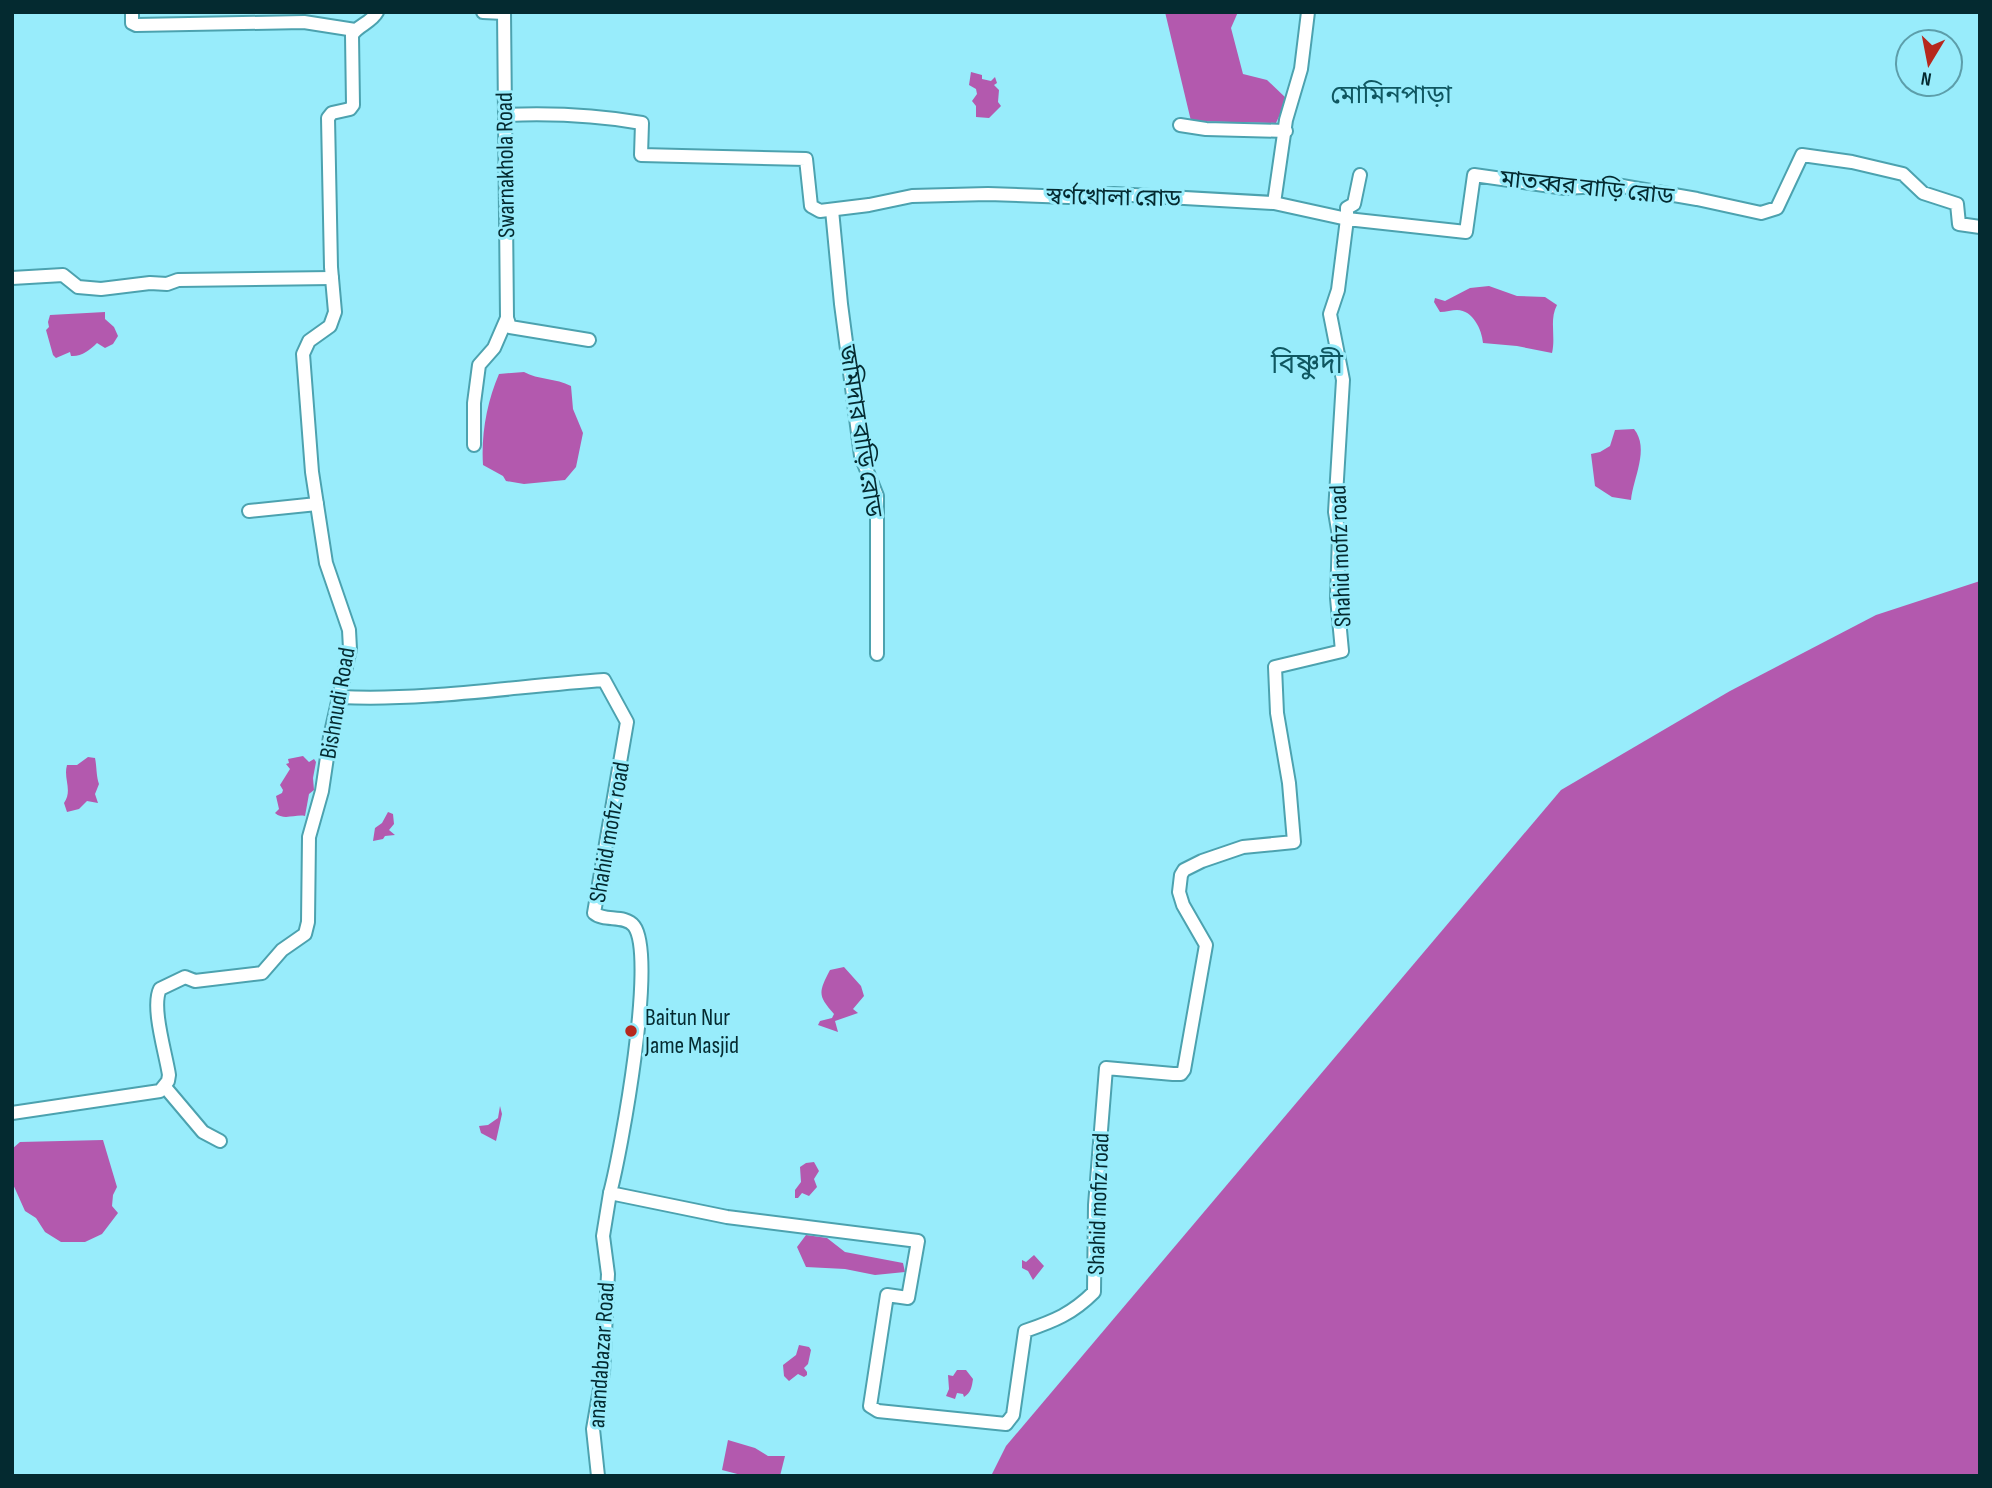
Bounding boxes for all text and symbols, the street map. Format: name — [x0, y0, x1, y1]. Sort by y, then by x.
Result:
north arrow — [1894, 28, 1964, 98]
text: N — [1919, 66, 1933, 90]
district label: মোমিনপাড়া — [1330, 80, 1453, 111]
street label: Swarnakhola Road — [490, 92, 521, 238]
street label: মাতব্বর বাড়ি রোড — [1498, 164, 1676, 211]
street label: স্বর্ণখোলা রোড — [1045, 181, 1182, 213]
street label: জমিদার বাড়ি রোড — [832, 342, 889, 520]
district label: বিষ্ণুদী — [1270, 347, 1343, 381]
street label: Shahid mofiz road — [1324, 484, 1357, 628]
street label: Bishnudi Road — [313, 645, 362, 761]
street label: Shahid mofiz road — [583, 760, 636, 905]
place label: Baitun Nur Jame Masjid — [644, 1003, 739, 1060]
marker: Baitun Nur Jame Masjid — [623, 1023, 639, 1039]
street label: Shahid mofiz road — [1082, 1132, 1115, 1276]
street label: anandabazar Road — [582, 1281, 621, 1429]

